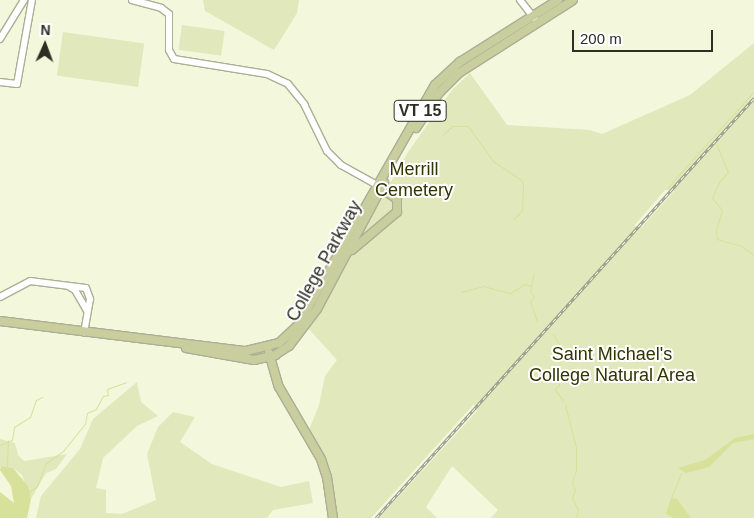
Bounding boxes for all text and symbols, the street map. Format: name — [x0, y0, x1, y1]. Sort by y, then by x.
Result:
north arrow — [20, 20, 70, 70]
scale bar — [574, 20, 715, 52]
text: N — [40, 22, 51, 38]
text: 200 m — [580, 30, 622, 47]
road number: VT 15 — [392, 98, 448, 124]
park label: Merrill Cemetery — [375, 159, 453, 202]
street label: College Parkway — [282, 197, 366, 325]
park label: Saint Michael's College Natural Area — [528, 344, 696, 386]

